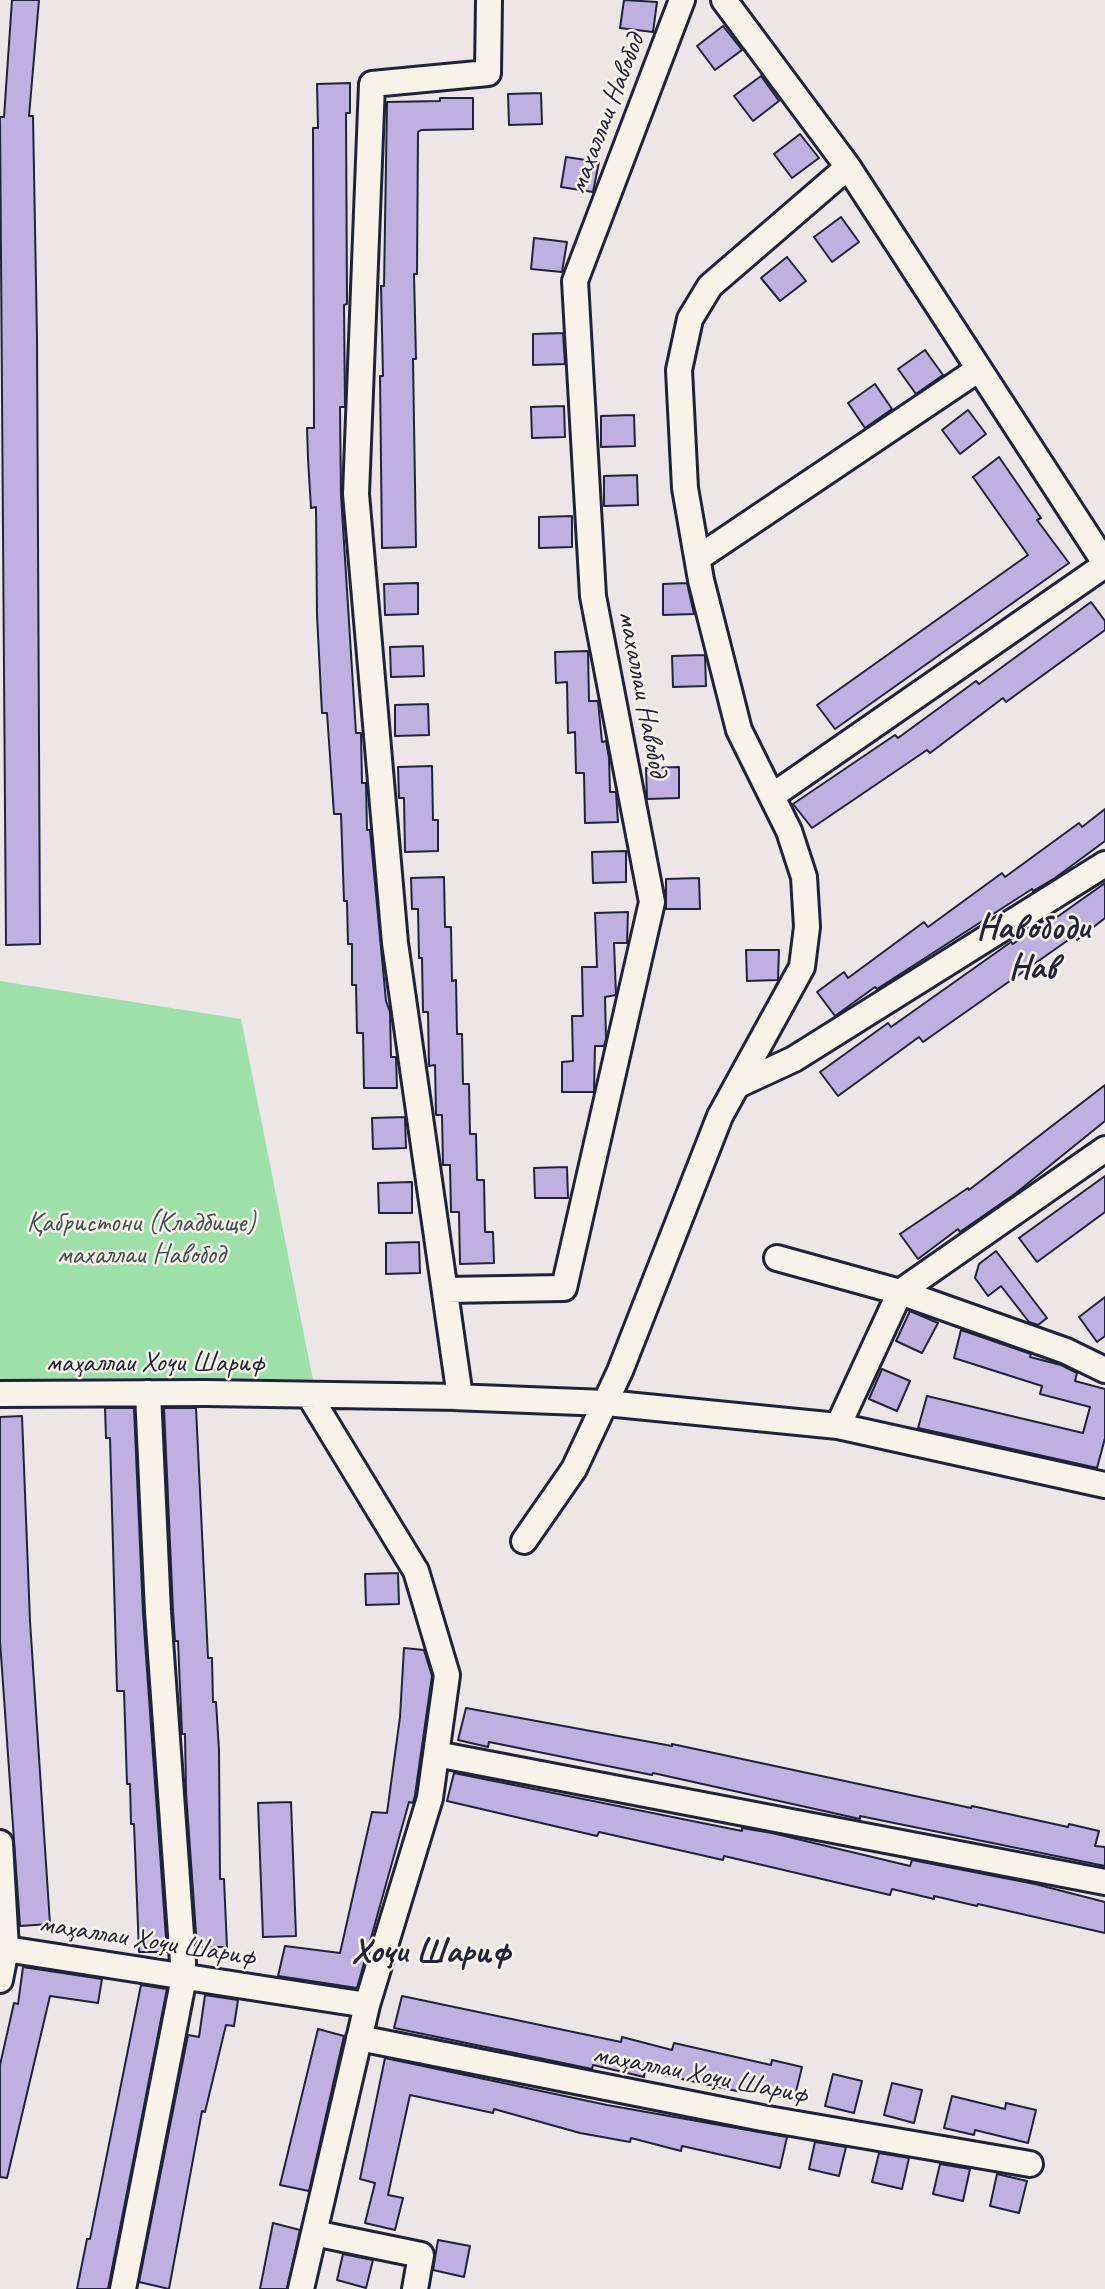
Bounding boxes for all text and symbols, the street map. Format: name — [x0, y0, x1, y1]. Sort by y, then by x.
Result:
street label: махаллаи Навобод — [561, 29, 653, 199]
street label: махаллаи Навобод — [609, 608, 675, 780]
district label: Навободи Нав — [977, 908, 1089, 990]
park label: Қабристони (Кладбище) махаллаи Навобод — [27, 1207, 255, 1273]
street label: маҳаллаи Хоҷи Шариф — [46, 1347, 264, 1381]
street label: маҳаллаи Хоҷи Шариф — [37, 1907, 257, 1975]
district label: Хоҷи Шариф — [352, 1932, 510, 1974]
street label: маҳаллаи Хоҷи Шариф — [590, 2038, 810, 2112]

